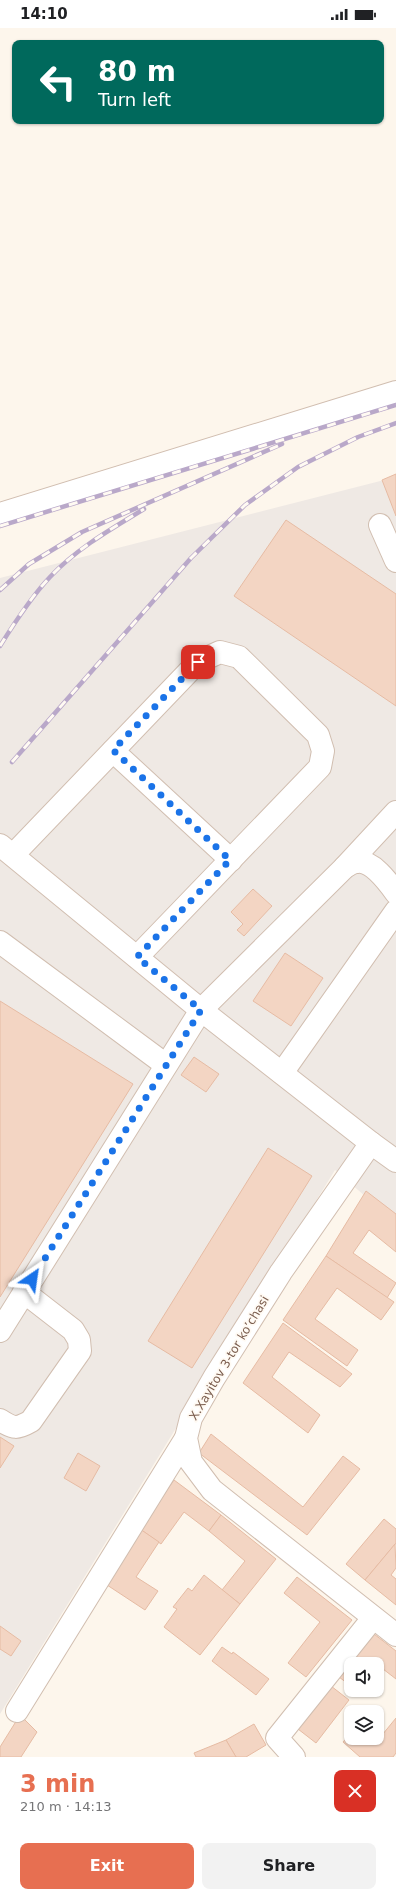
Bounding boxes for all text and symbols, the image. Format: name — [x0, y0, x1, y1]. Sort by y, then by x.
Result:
text: 14:10 — [20, 5, 68, 23]
text: 80 m — [98, 55, 176, 88]
icon: left — [32, 56, 84, 108]
text: Turn left — [98, 89, 171, 110]
pin — [181, 645, 215, 679]
icon: arrive — [187, 651, 209, 673]
position arrow — [11, 1258, 53, 1300]
street label: X.Xayitov 3-tor koʼchasi — [186, 1293, 272, 1423]
map controls — [344, 1657, 384, 1745]
button: sound — [344, 1657, 384, 1697]
button: layers — [344, 1705, 384, 1745]
text: 3 min — [20, 1770, 95, 1798]
button: close — [334, 1770, 376, 1812]
text: 210 m · 14:13 — [20, 1799, 111, 1814]
button: Exit — [20, 1843, 194, 1889]
button: Share — [202, 1843, 376, 1889]

